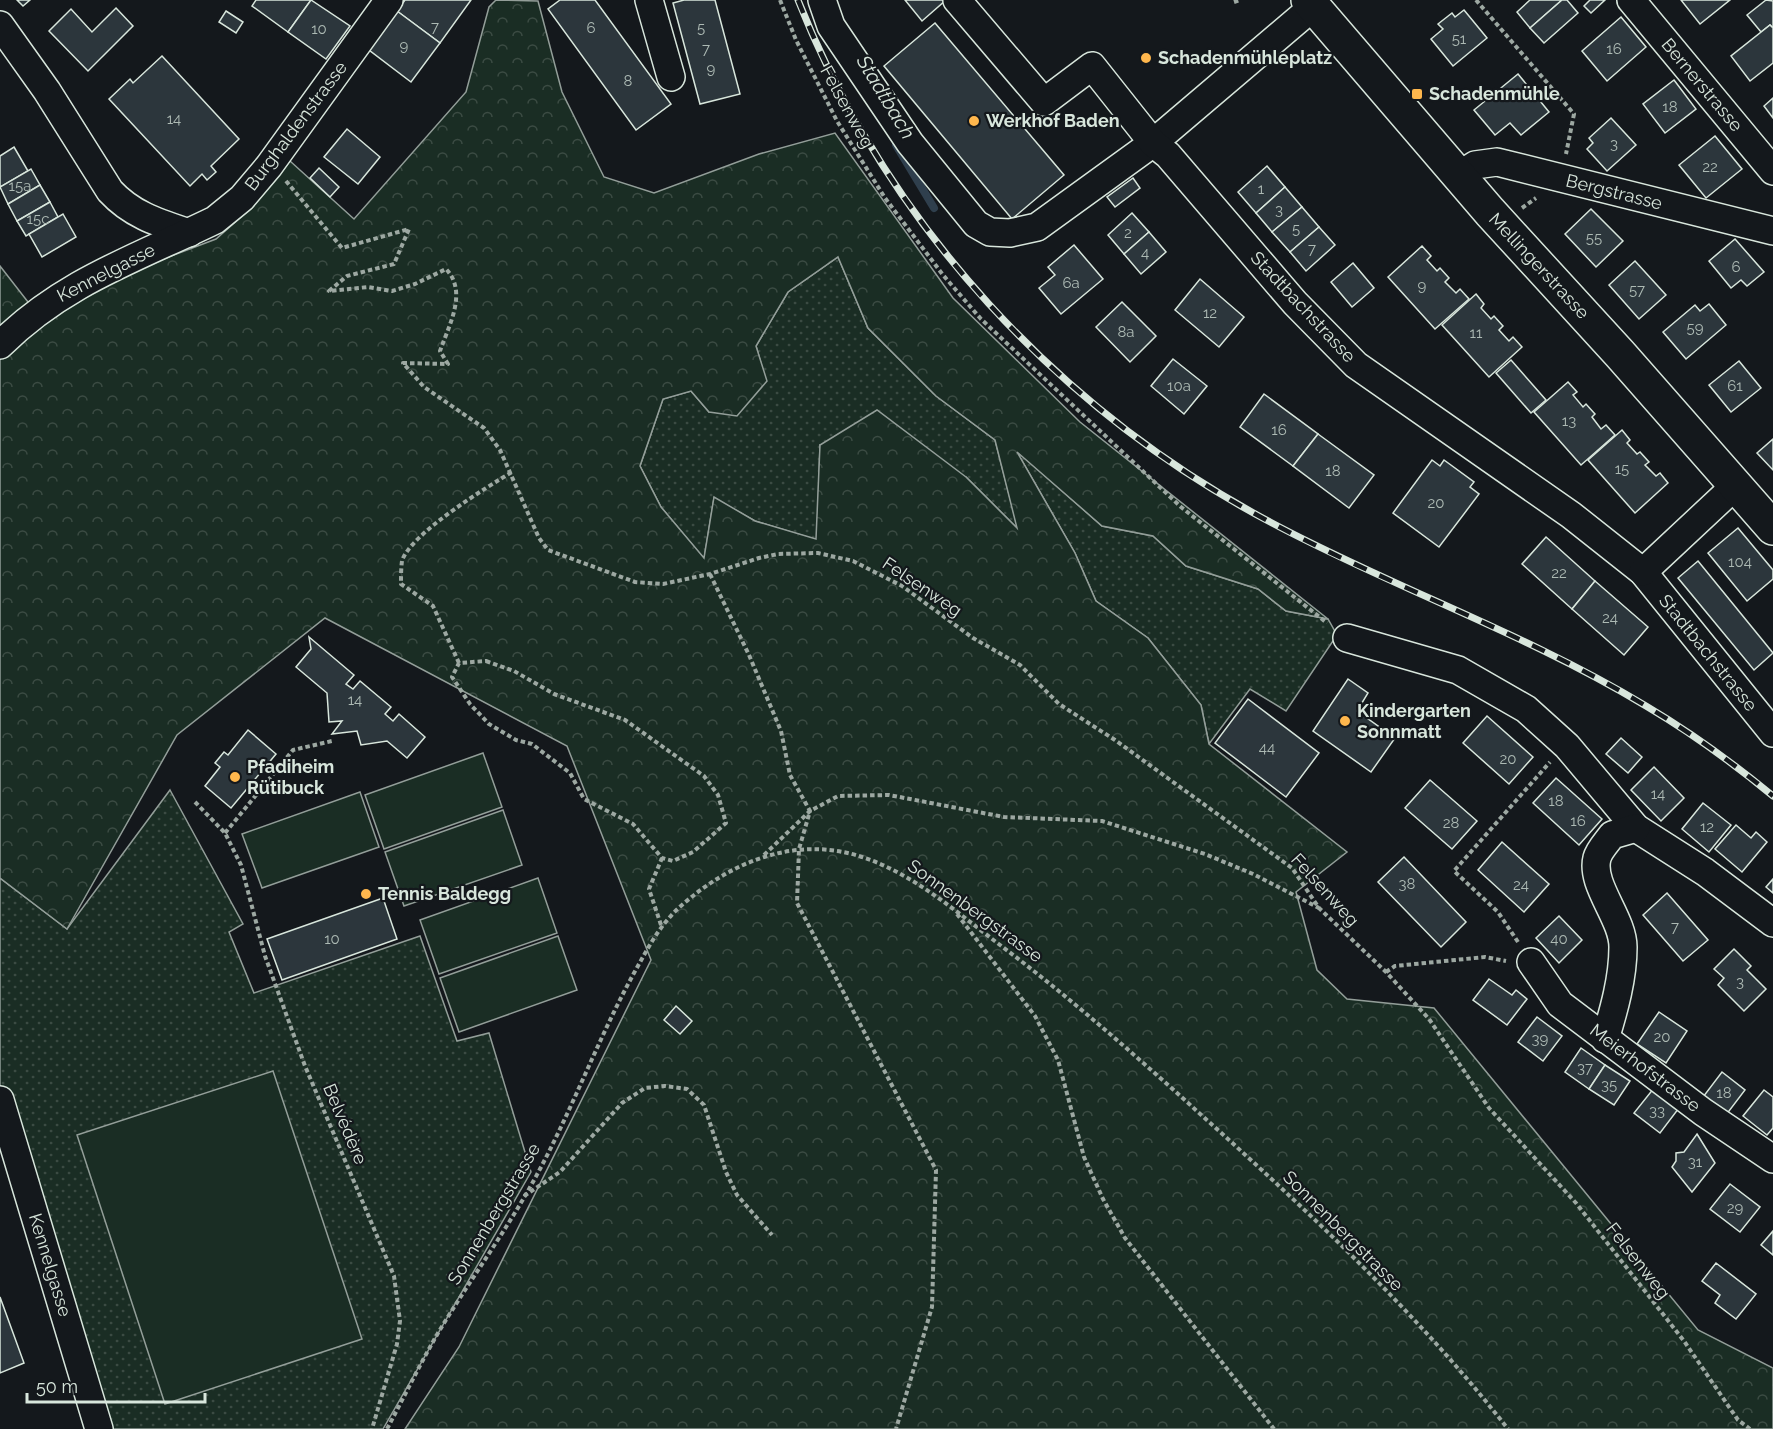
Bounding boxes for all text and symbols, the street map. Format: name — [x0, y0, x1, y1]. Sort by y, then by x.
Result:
house number: 7 — [431, 18, 439, 36]
house number: 6 — [586, 19, 596, 37]
house number: 5 — [697, 19, 705, 37]
house number: 10 — [311, 20, 327, 38]
house number: 51 — [1452, 30, 1467, 48]
street label: Bernerstrasse — [1657, 34, 1748, 136]
house number: 9 — [400, 37, 409, 55]
house number: 7 — [702, 40, 710, 58]
house number: 16 — [1606, 40, 1622, 58]
place label: Schadenmühleplatz — [1158, 47, 1332, 68]
water label: Stadtbach — [851, 50, 920, 143]
marker: Schadenmühleplatz — [1139, 51, 1153, 65]
street label: Burghaldenstrasse — [240, 57, 351, 194]
house number: 9 — [707, 60, 716, 78]
street label: Felsenweg — [816, 62, 879, 152]
house number: 8 — [624, 72, 633, 90]
place label: Schadenmühle — [1429, 83, 1560, 104]
marker: Schadenmühle — [1410, 87, 1424, 101]
house number: 18 — [1662, 98, 1678, 116]
house number: 14 — [167, 110, 181, 128]
place label: Werkhof Baden — [986, 110, 1120, 131]
marker: Werkhof Baden — [967, 114, 981, 128]
house number: 3 — [1610, 135, 1618, 153]
house number: 22 — [1702, 158, 1718, 176]
street label: Bergstrasse — [1564, 169, 1665, 214]
house number: 15a — [9, 177, 31, 195]
house number: 1 — [1258, 180, 1265, 198]
house number: 3 — [1275, 201, 1283, 219]
street label: Mellingerstrasse — [1485, 208, 1594, 323]
house number: 15c — [27, 210, 49, 228]
house number: 5 — [1292, 220, 1300, 238]
house number: 2 — [1124, 224, 1132, 242]
house number: 55 — [1586, 229, 1602, 247]
street label: Kennelgasse — [53, 239, 159, 306]
house number: 7 — [1308, 240, 1316, 258]
house number: 4 — [1141, 244, 1149, 262]
street label: Stadtbachstrasse — [1247, 247, 1360, 367]
house number: 6 — [1731, 258, 1741, 276]
house number: 6a — [1062, 274, 1080, 292]
house number: 9 — [1418, 277, 1427, 295]
house number: 57 — [1629, 281, 1645, 299]
house number: 12 — [1203, 304, 1217, 322]
house number: 59 — [1687, 319, 1704, 337]
house number: 8a — [1117, 323, 1135, 341]
house number: 11 — [1470, 324, 1483, 342]
house number: 10a — [1167, 377, 1191, 395]
house number: 61 — [1727, 377, 1743, 395]
house number: 13 — [1562, 412, 1576, 430]
house number: 16 — [1271, 421, 1287, 439]
house number: 15 — [1615, 460, 1629, 478]
house number: 18 — [1325, 462, 1341, 480]
house number: 20 — [1428, 494, 1445, 512]
street label: Felsenweg — [879, 552, 966, 621]
house number: 104 — [1728, 553, 1752, 571]
house number: 22 — [1551, 564, 1567, 582]
street label: Stadtbachstrasse — [1655, 590, 1762, 716]
house number: 24 — [1602, 609, 1618, 627]
house number: 14 — [348, 691, 362, 709]
place label: Kindergarten Sonnmatt — [1357, 700, 1471, 742]
marker: Kindergarten Sonnmatt — [1338, 714, 1352, 728]
house number: 44 — [1259, 739, 1275, 757]
house number: 20 — [1500, 750, 1517, 768]
place label: Pfadiheim Rütibuck — [247, 756, 334, 798]
marker: Pfadiheim Rütibuck — [228, 770, 242, 784]
house number: 14 — [1651, 785, 1665, 803]
house number: 18 — [1548, 792, 1564, 810]
house number: 16 — [1570, 812, 1586, 830]
house number: 28 — [1443, 814, 1459, 832]
house number: 12 — [1700, 818, 1714, 836]
street label: Felsenweg — [1287, 849, 1364, 931]
street label: Sonnenbergstrasse — [904, 855, 1047, 967]
house number: 38 — [1399, 875, 1416, 893]
house number: 24 — [1513, 876, 1529, 894]
place label: Tennis Baldegg — [378, 883, 511, 904]
marker: Tennis Baldegg — [359, 887, 373, 901]
house number: 7 — [1671, 918, 1679, 936]
house number: 10 — [324, 930, 340, 948]
house number: 40 — [1550, 930, 1568, 948]
house number: 3 — [1736, 973, 1744, 991]
street label: Meierhofstrasse — [1586, 1019, 1705, 1116]
house number: 20 — [1654, 1028, 1671, 1046]
house number: 39 — [1532, 1030, 1549, 1048]
house number: 37 — [1577, 1059, 1593, 1077]
house number: 35 — [1601, 1076, 1617, 1094]
street label: Belvédère — [319, 1080, 372, 1168]
house number: 18 — [1716, 1084, 1732, 1102]
house number: 33 — [1649, 1102, 1665, 1120]
street label: Sonnenbergstrasse — [443, 1139, 544, 1288]
house number: 31 — [1688, 1153, 1703, 1171]
street label: Sonnenbergstrasse — [1279, 1166, 1408, 1295]
house number: 29 — [1727, 1199, 1744, 1217]
street label: Kennelgasse — [25, 1211, 76, 1319]
street label: Felsenweg — [1602, 1218, 1675, 1303]
scale bar — [27, 1366, 206, 1404]
text: 50 m — [36, 1376, 78, 1397]

